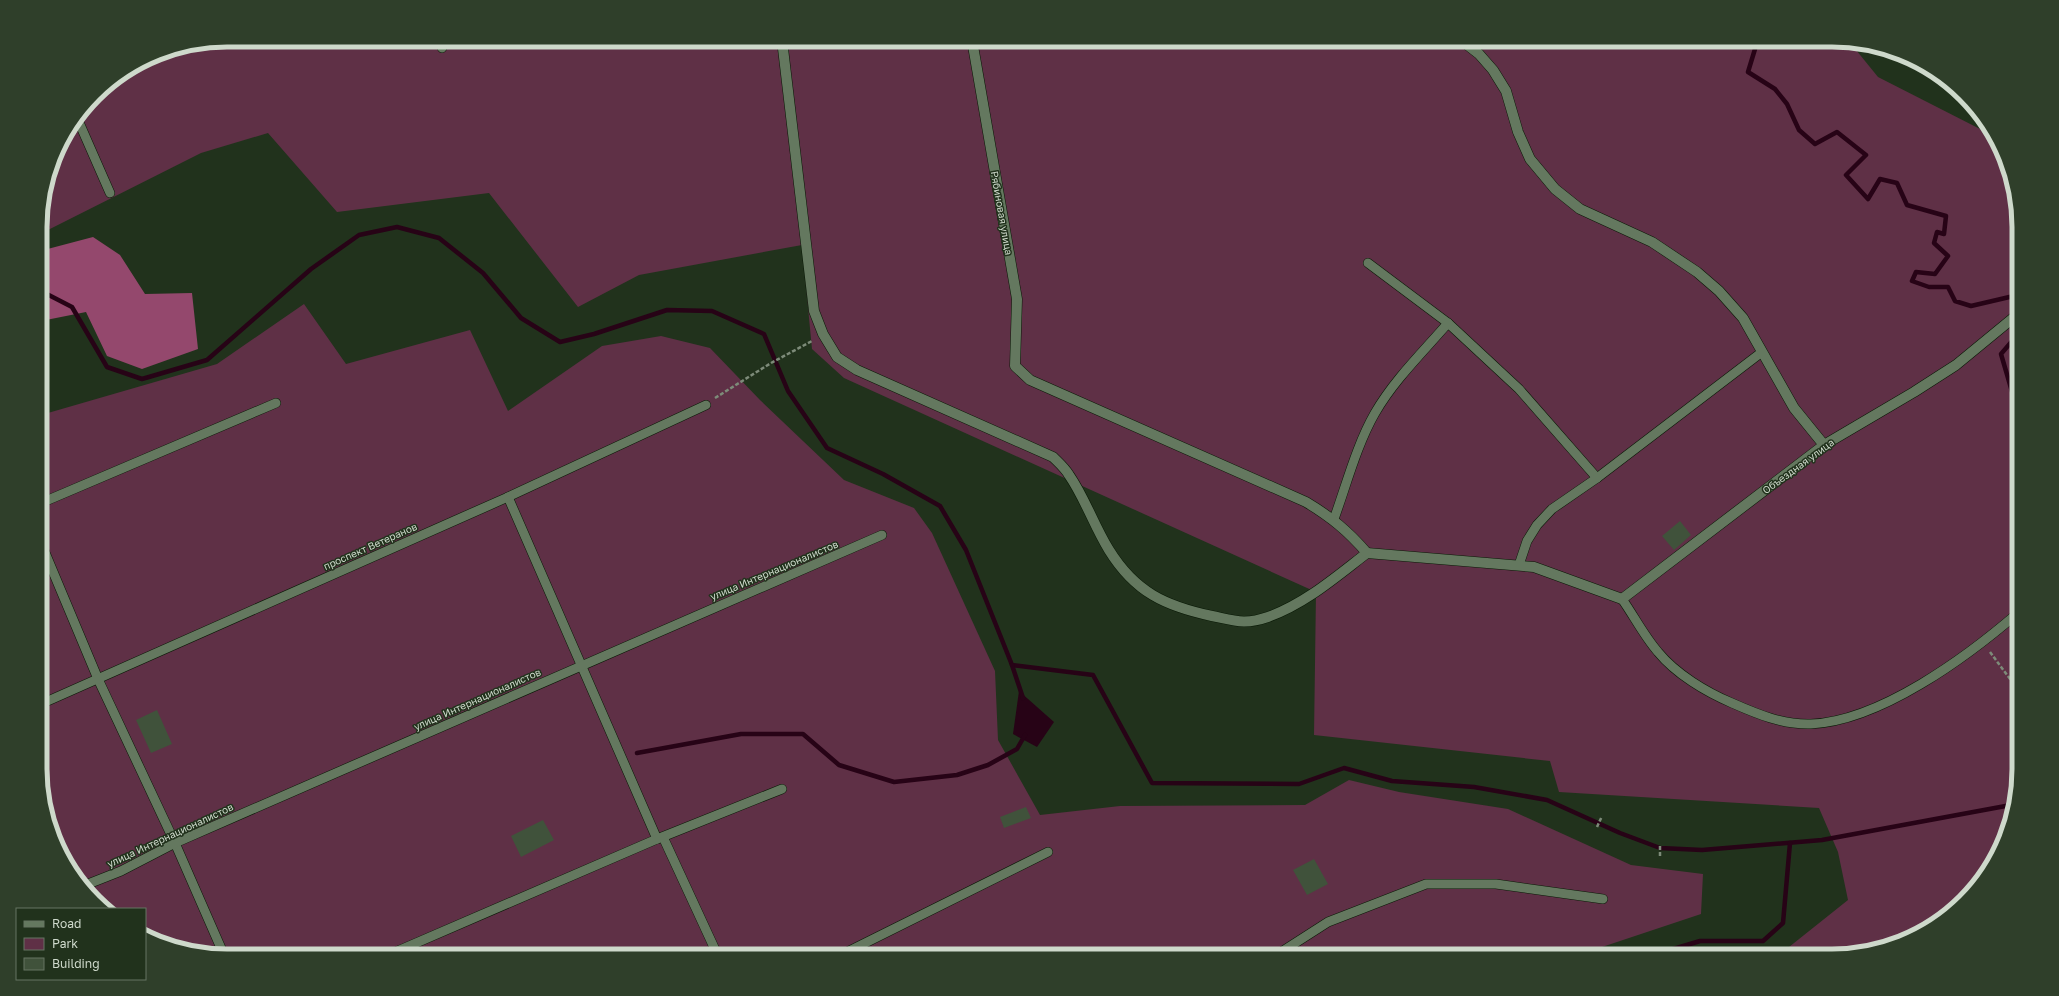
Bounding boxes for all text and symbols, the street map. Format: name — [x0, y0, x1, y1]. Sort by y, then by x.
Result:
street label: Рябиновая улица — [989, 170, 1015, 256]
street label: Объездная улица — [1760, 436, 1836, 496]
street label: проспект Ветеранов — [321, 520, 419, 572]
street label: улица Интернационалистов — [708, 537, 840, 602]
street label: улица Интернационалистов — [412, 665, 543, 733]
street label: улица Интернационалистов — [105, 800, 235, 870]
legend — [16, 908, 146, 980]
text: Road — [52, 916, 81, 931]
text: Park — [52, 936, 78, 951]
text: Building — [52, 956, 100, 971]

